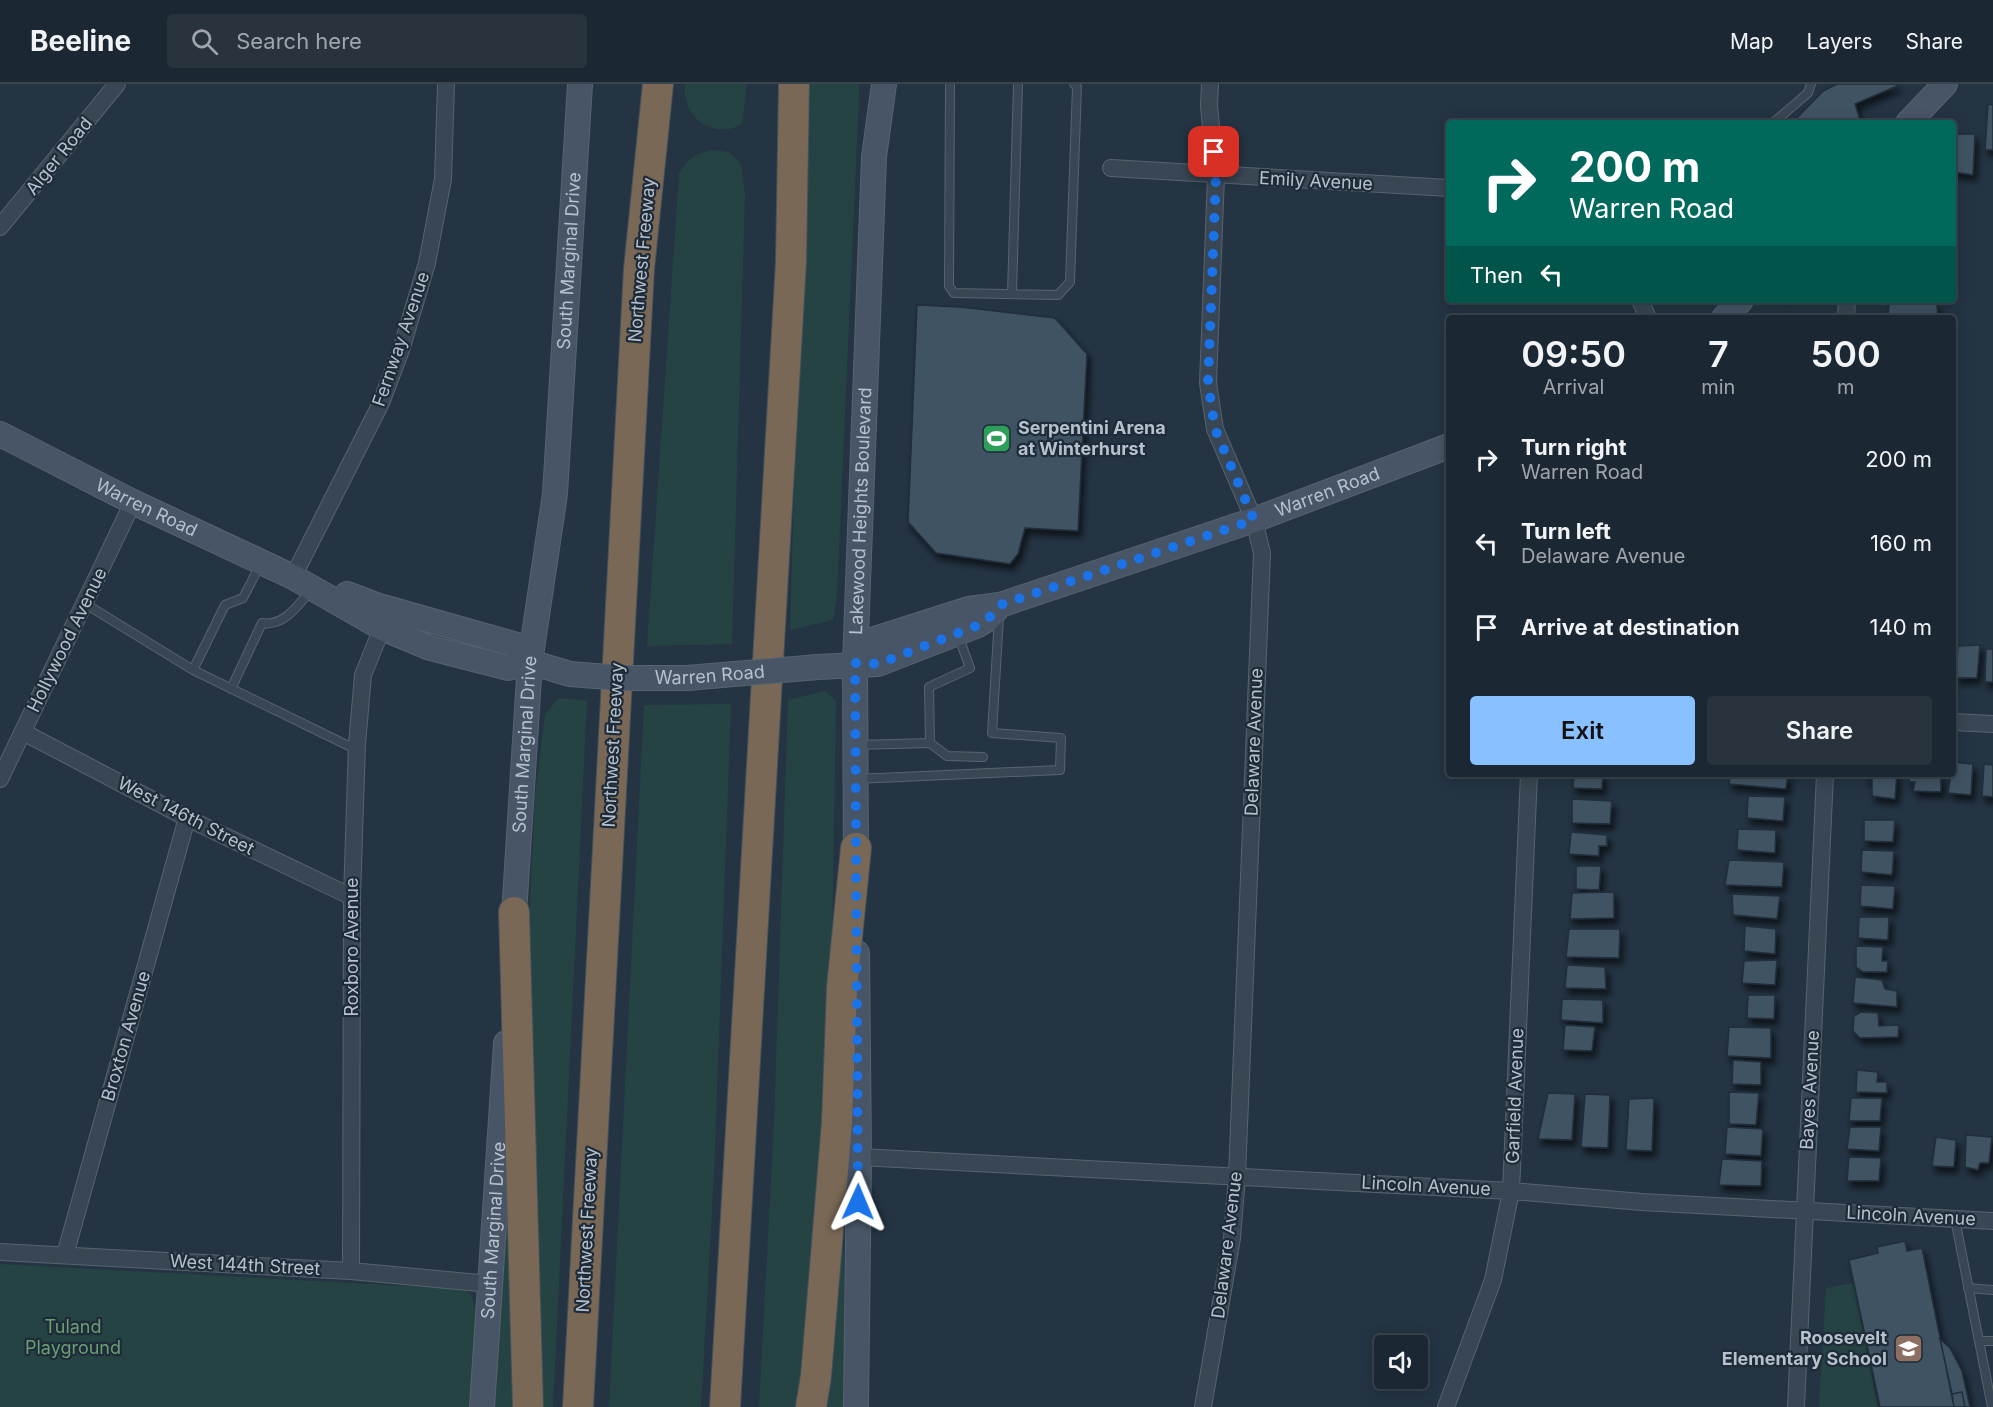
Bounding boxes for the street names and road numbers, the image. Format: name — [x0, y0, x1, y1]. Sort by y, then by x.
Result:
street label: Alger Road — [21, 113, 96, 199]
street label: Emily Avenue — [1259, 167, 1373, 194]
street label: South Marginal Drive — [553, 171, 585, 350]
street label: Northwest Freeway — [624, 177, 659, 343]
street label: Fernway Avenue — [368, 269, 433, 409]
street label: Lakewood Heights Boulevard — [845, 387, 875, 635]
street label: Warren Road — [1272, 462, 1382, 521]
street label: Warren Road — [92, 474, 201, 541]
street label: Hollywood Avenue — [22, 564, 111, 716]
street label: South Marginal Drive — [508, 654, 541, 834]
street label: Warren Road — [655, 661, 765, 688]
street label: Northwest Freeway — [598, 662, 627, 828]
street label: Delaware Avenue — [1240, 668, 1267, 816]
street label: West 146th Street — [115, 772, 258, 859]
street label: Roxboro Avenue — [341, 878, 362, 1016]
street label: Broxton Avenue — [97, 968, 154, 1103]
street label: Garfield Avenue — [1502, 1028, 1527, 1164]
street label: Bayes Avenue — [1796, 1030, 1823, 1150]
street label: South Marginal Drive — [477, 1141, 509, 1320]
street label: Northwest Freeway — [572, 1147, 601, 1313]
street label: Delaware Avenue — [1207, 1170, 1246, 1320]
street label: Lincoln Avenue — [1361, 1172, 1491, 1199]
street label: Lincoln Avenue — [1846, 1202, 1976, 1229]
street label: West 144th Street — [169, 1250, 321, 1279]

